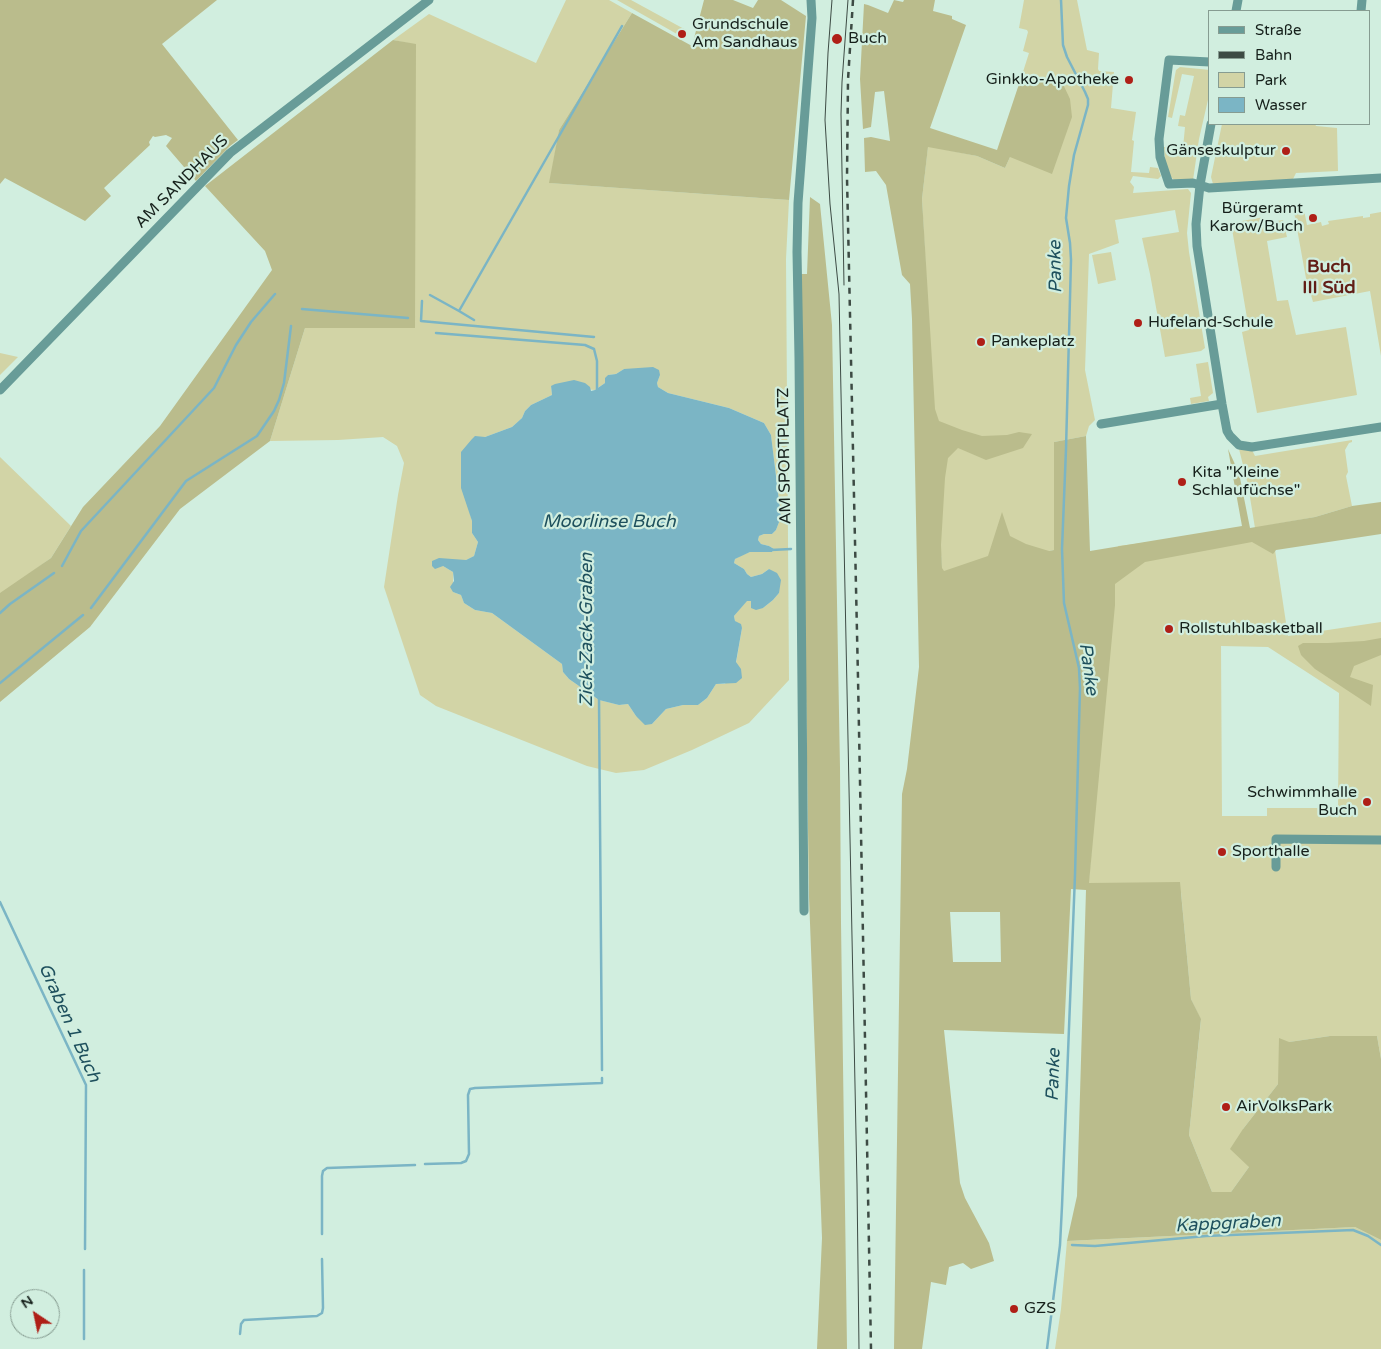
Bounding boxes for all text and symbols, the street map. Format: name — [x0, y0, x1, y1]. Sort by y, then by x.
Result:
legend — [1208, 10, 1371, 125]
place label: Grundschule Am Sandhaus — [692, 15, 797, 53]
text: Straße — [1255, 21, 1301, 39]
marker: Grundschule Am Sandhaus — [676, 28, 688, 40]
place label: Buch — [848, 29, 887, 49]
marker: Buch — [830, 32, 844, 46]
text: Bahn — [1255, 46, 1292, 64]
place label: Ginkko-Apotheke — [986, 70, 1119, 90]
text: Park — [1255, 71, 1287, 89]
marker: Ginkko-Apotheke — [1123, 74, 1135, 86]
text: Wasser — [1255, 96, 1307, 114]
street label: AM SANDHAUS — [131, 131, 233, 233]
place label: Gänseskulptur — [1166, 141, 1276, 161]
marker: Gänseskulptur — [1280, 145, 1292, 157]
place label: Bürgeramt Karow/Buch — [1209, 199, 1303, 237]
marker: Bürgeramt Karow/Buch — [1307, 212, 1319, 224]
water label: Panke — [1045, 241, 1067, 293]
district label: Buch III Süd — [1302, 256, 1356, 298]
place label: Hufeland-Schule — [1148, 313, 1273, 333]
marker: Hufeland-Schule — [1132, 317, 1144, 329]
place label: Pankeplatz — [991, 332, 1075, 352]
marker: Pankeplatz — [975, 336, 987, 348]
street label: AM SPORTPLATZ — [774, 387, 796, 525]
place label: Kita "Kleine Schlaufüchse" — [1192, 463, 1300, 501]
marker: Kita "Kleine Schlaufüchse" — [1176, 476, 1188, 488]
water label: Moorlinse Buch — [542, 511, 676, 533]
water label: Zick-Zack-Graben — [576, 553, 598, 707]
place label: Rollstuhlbasketball — [1179, 619, 1323, 639]
marker: Rollstuhlbasketball — [1163, 623, 1175, 635]
water label: Panke — [1074, 641, 1102, 697]
place label: Schwimmhalle Buch — [1247, 783, 1357, 821]
marker: Schwimmhalle Buch — [1361, 796, 1373, 808]
place label: Sporthalle — [1232, 842, 1310, 862]
marker: Sporthalle — [1216, 846, 1228, 858]
water label: Graben 1 Buch — [33, 960, 105, 1086]
water label: Panke — [1042, 1048, 1066, 1102]
place label: AirVolksPark — [1236, 1097, 1332, 1117]
marker: AirVolksPark — [1220, 1101, 1232, 1113]
water label: Kappgraben — [1175, 1210, 1281, 1238]
north arrow — [10, 1289, 60, 1339]
text: N — [17, 1292, 36, 1312]
place label: GZS — [1024, 1299, 1056, 1319]
marker: GZS — [1008, 1303, 1020, 1315]

